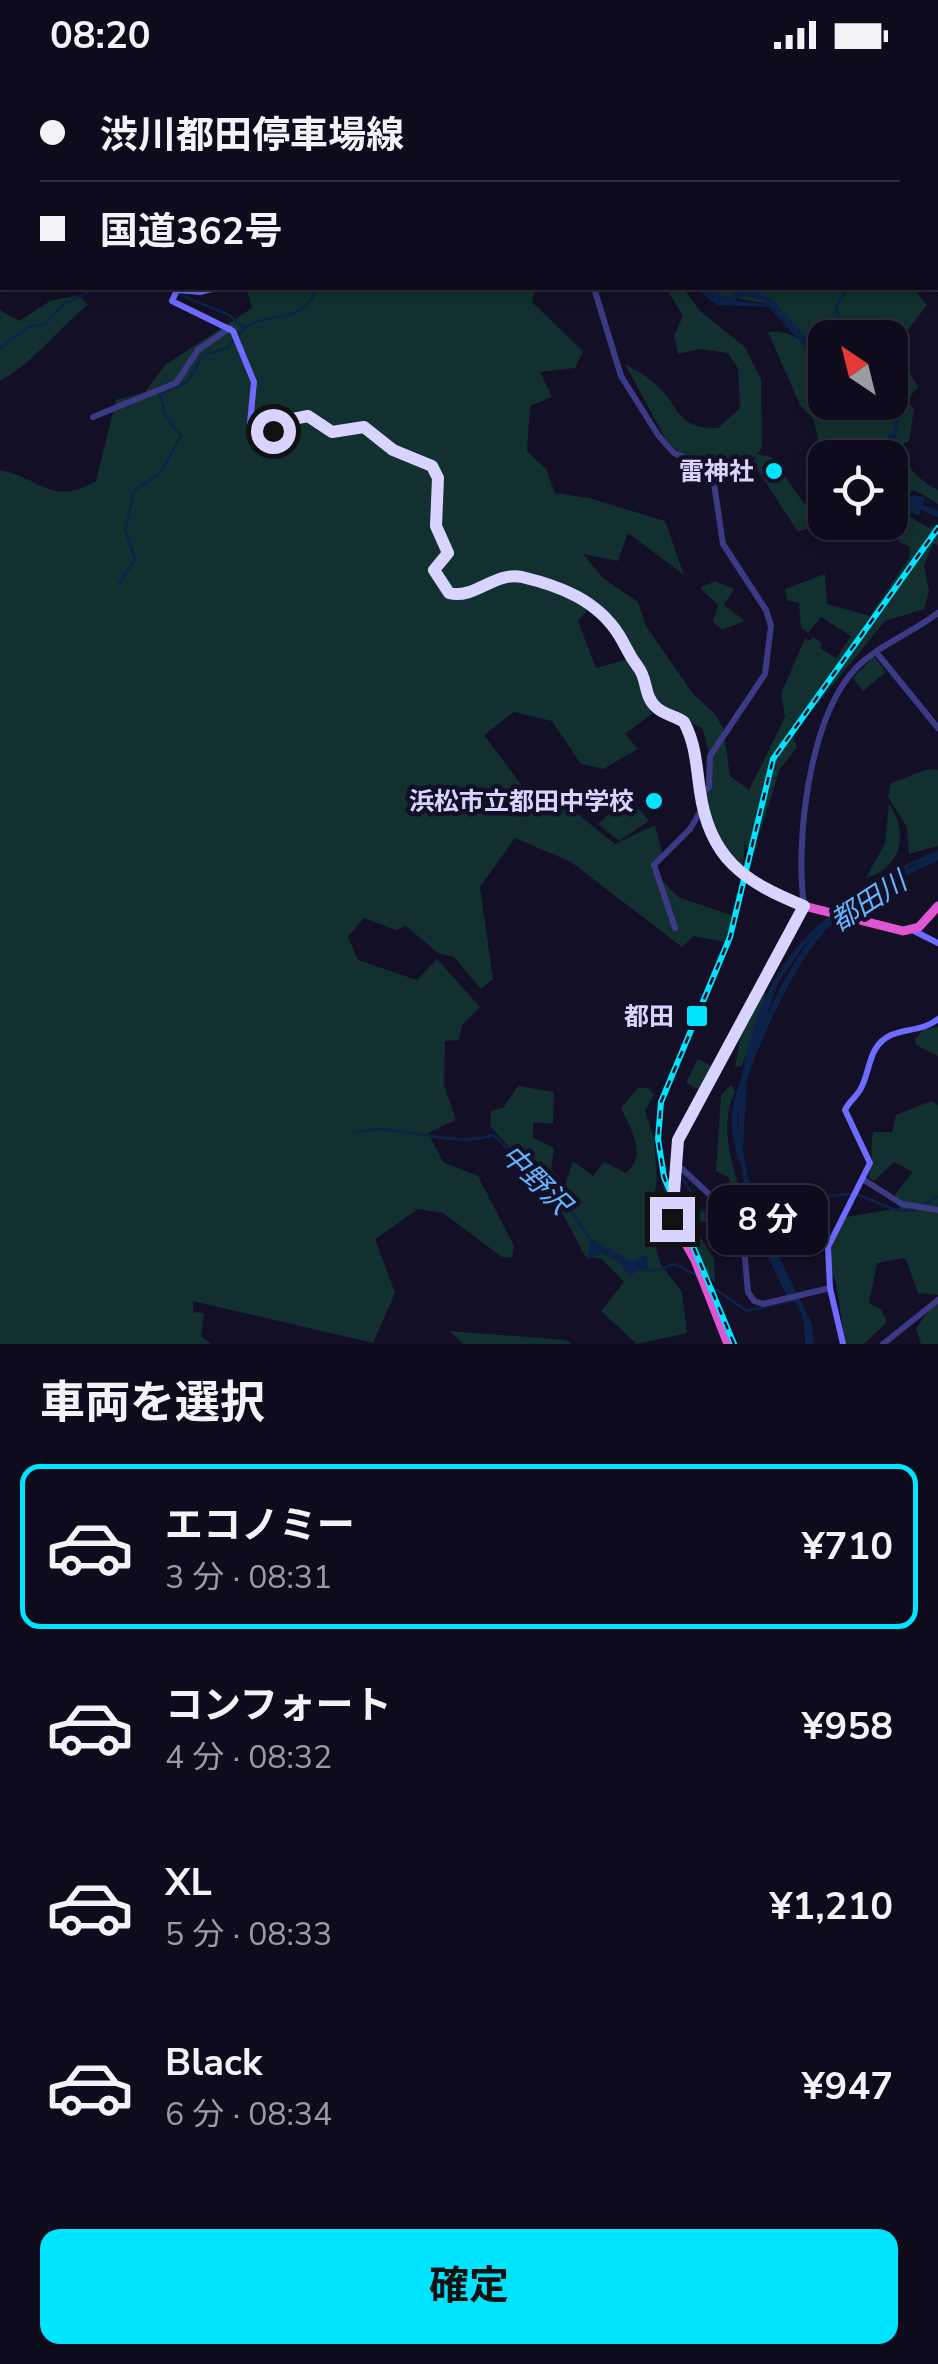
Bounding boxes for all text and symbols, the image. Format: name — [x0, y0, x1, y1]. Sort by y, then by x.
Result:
text: 08:20 — [50, 10, 151, 61]
text: 渋川都田停車場線 — [100, 110, 404, 161]
text: 国道362号 — [100, 206, 282, 257]
north arrow — [808, 320, 908, 420]
map controls — [808, 320, 908, 540]
route start — [251, 409, 296, 454]
button: locate — [808, 440, 908, 540]
place label: 雷神社 — [679, 455, 754, 489]
marker: 雷神社 — [763, 460, 785, 482]
place label: 浜松市立都田中学校 — [409, 785, 634, 819]
marker: 浜松市立都田中学校 — [643, 790, 665, 812]
water label: 都田川 — [823, 861, 917, 941]
place label: 都田 — [624, 1000, 674, 1034]
marker: 都田 — [684, 1003, 710, 1029]
water label: 中野沢 — [492, 1137, 581, 1226]
callout: 8 分 — [707, 1184, 827, 1254]
route end — [650, 1197, 695, 1242]
text: 8 分 — [738, 1198, 798, 1241]
text: 車両を選択 — [40, 1373, 265, 1434]
text: エコノミー — [165, 1500, 355, 1551]
icon: car — [45, 1502, 135, 1592]
text: ¥710 — [802, 1521, 893, 1572]
text: 3 分 · 08:31 — [165, 1556, 332, 1599]
text: コンフォート — [165, 1680, 392, 1731]
icon: car — [45, 1682, 135, 1772]
text: ¥958 — [802, 1701, 893, 1752]
text: 4 分 · 08:32 — [165, 1736, 332, 1779]
text: XL — [165, 1857, 212, 1908]
icon: car — [45, 1862, 135, 1952]
text: ¥1,210 — [770, 1881, 893, 1932]
text: 5 分 · 08:33 — [165, 1913, 332, 1956]
text: Black — [165, 2037, 262, 2088]
icon: car — [45, 2042, 135, 2132]
text: ¥947 — [802, 2061, 893, 2112]
text: 6 分 · 08:34 — [165, 2093, 332, 2136]
button: 確定 — [40, 2229, 898, 2344]

